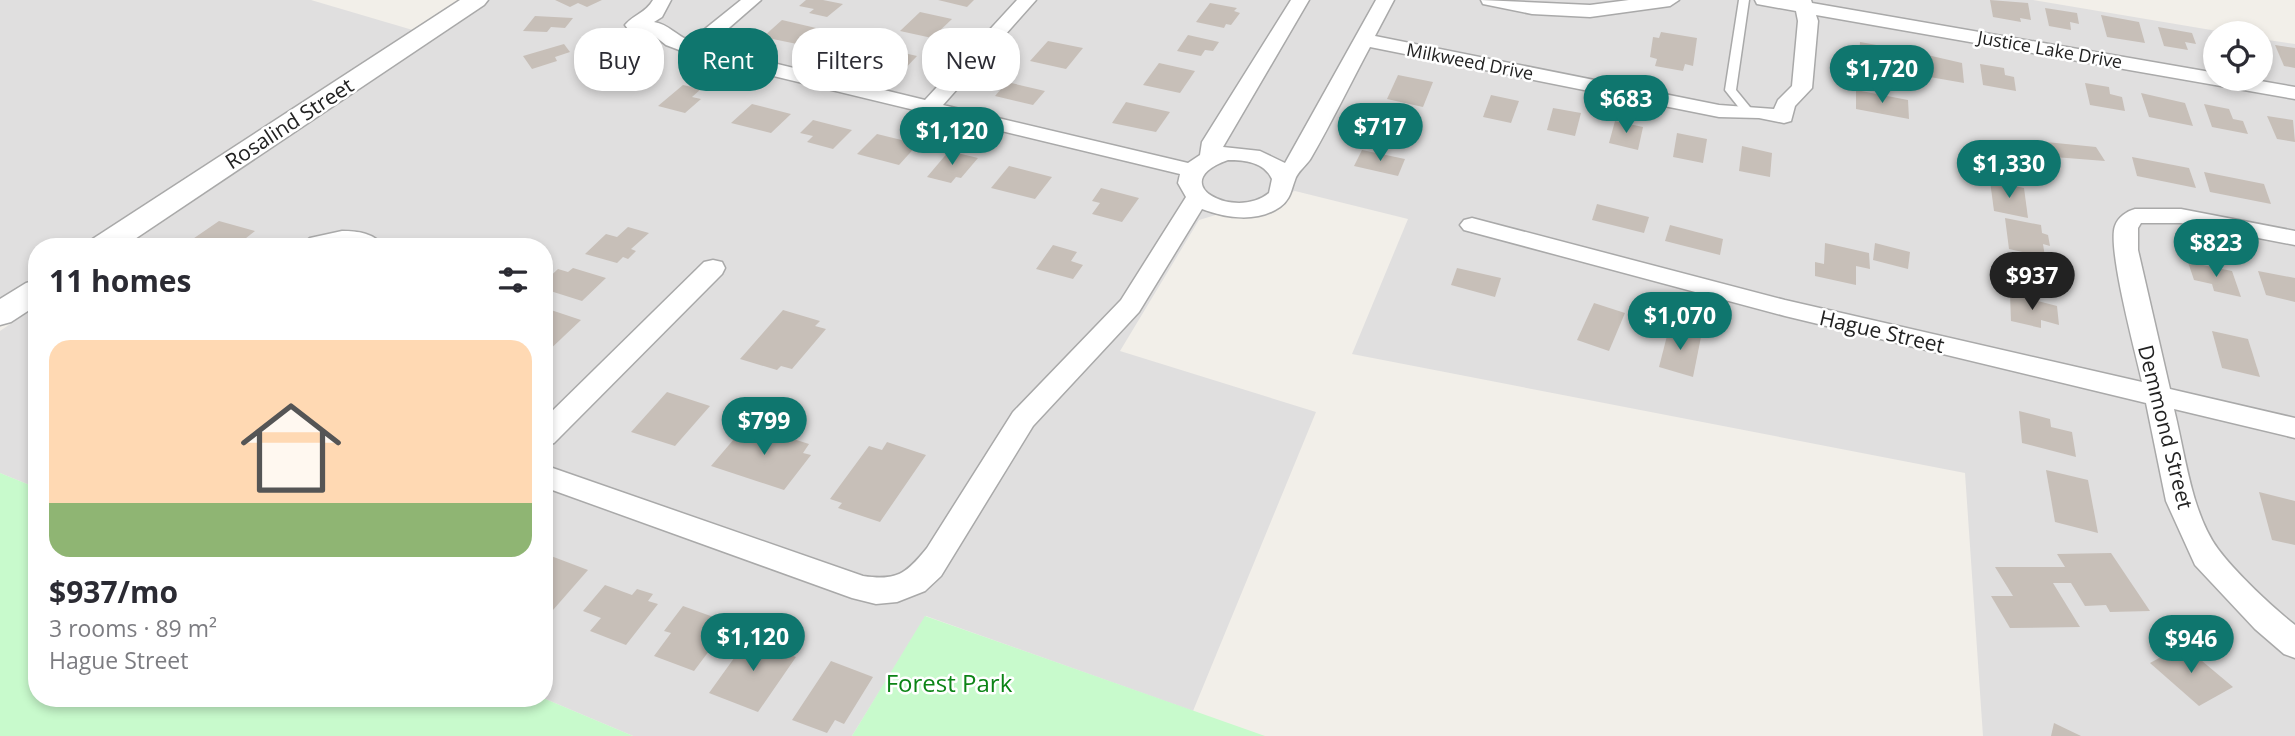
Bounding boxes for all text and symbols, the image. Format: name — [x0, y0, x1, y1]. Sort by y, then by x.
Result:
map controls — [2203, 21, 2273, 91]
button: locate — [2203, 21, 2273, 91]
street label: Justice Lake Drive — [1974, 24, 2124, 74]
chip: Buy — [574, 28, 664, 91]
chip: Rent — [678, 28, 778, 91]
chip: Filters — [792, 28, 908, 91]
chip: New — [922, 28, 1020, 91]
street label: Milkweed Drive — [1405, 37, 1535, 85]
pin: $1,720 — [1825, 46, 1939, 105]
text: $1,720 — [1846, 52, 1918, 84]
street label: Rosalind Street — [219, 71, 359, 175]
pin: $683 — [1585, 76, 1667, 135]
text: $683 — [1600, 82, 1652, 114]
pin: $717 — [1339, 104, 1421, 163]
pin: $1,120 — [895, 108, 1009, 167]
text: $717 — [1354, 110, 1406, 142]
text: $1,120 — [916, 114, 988, 146]
pin: $1,330 — [1952, 140, 2066, 200]
text: $1,330 — [1973, 147, 2045, 179]
pin: $823 — [2175, 219, 2257, 279]
text: $823 — [2190, 226, 2242, 258]
pin: $937 — [1991, 252, 2073, 312]
text: $937 — [2006, 259, 2058, 291]
text: 11 homes — [49, 260, 192, 301]
icon: filters — [494, 261, 532, 299]
pin: $1,070 — [1623, 292, 1737, 352]
text: $1,070 — [1644, 299, 1716, 331]
street label: Hague Street — [1817, 303, 1947, 359]
street label: Demmond Street — [2132, 342, 2200, 512]
icon: home — [228, 385, 354, 511]
pin: $799 — [723, 398, 805, 457]
text: $799 — [738, 404, 790, 436]
text: $937/mo — [49, 571, 178, 612]
text: 3 rooms · 89 m² — [49, 612, 217, 644]
pin: $1,120 — [696, 614, 810, 673]
pin: $946 — [2150, 616, 2232, 675]
text: $1,120 — [717, 620, 789, 652]
text: $946 — [2165, 622, 2217, 654]
text: Hague Street — [49, 644, 188, 676]
park label: Forest Park — [886, 666, 1013, 699]

